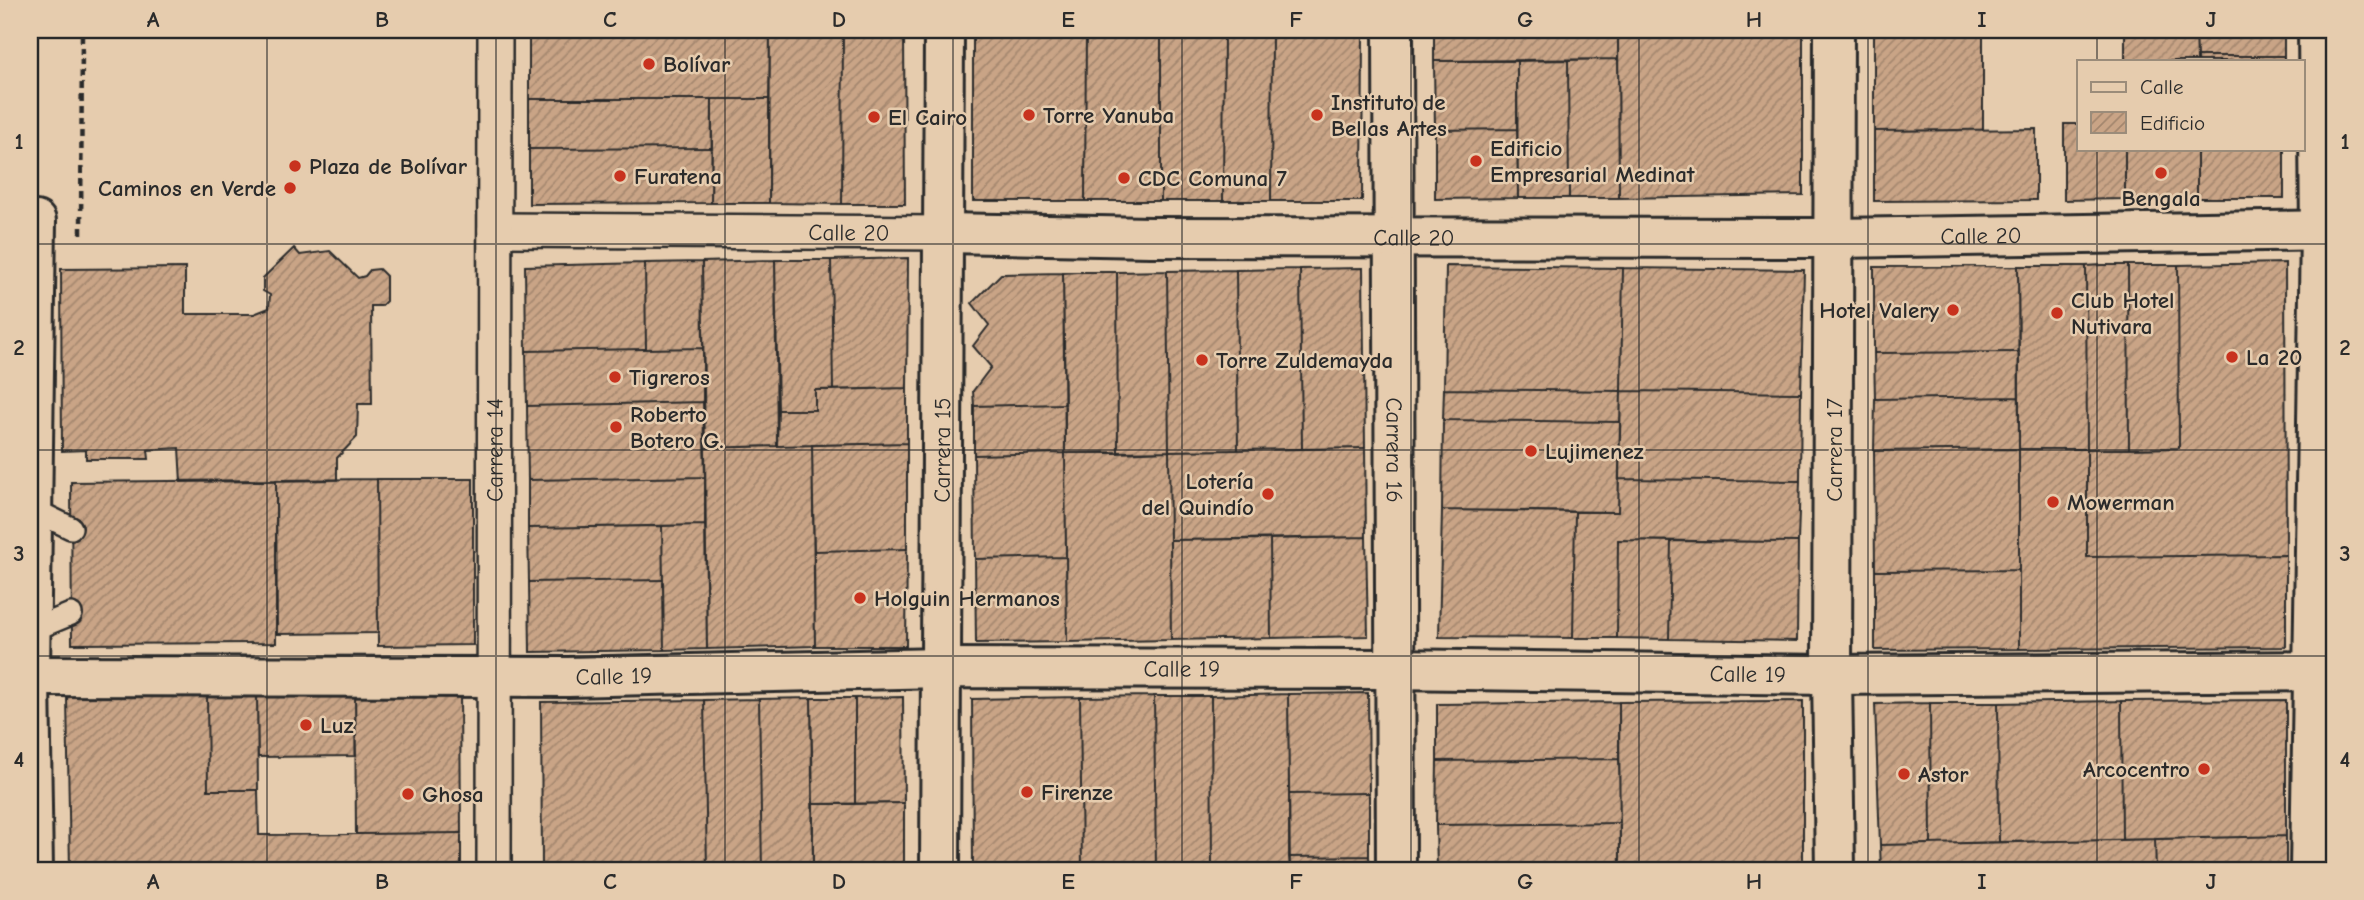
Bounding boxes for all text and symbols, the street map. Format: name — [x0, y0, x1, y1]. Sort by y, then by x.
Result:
text: A — [147, 6, 160, 33]
text: B — [375, 6, 389, 33]
text: C — [603, 6, 617, 33]
text: D — [832, 6, 846, 33]
text: E — [1061, 6, 1075, 33]
text: F — [1289, 6, 1303, 33]
text: G — [1517, 6, 1533, 33]
text: H — [1746, 6, 1762, 33]
text: I — [1977, 6, 1987, 33]
text: J — [2206, 6, 2217, 33]
place label: Bolívar — [663, 51, 731, 78]
marker: Bolívar — [641, 56, 657, 72]
legend — [2077, 60, 2304, 150]
text: Calle — [2140, 75, 2183, 99]
place label: Instituto de Bellas Artes — [1331, 89, 1447, 142]
place label: Torre Yanuba — [1043, 102, 1174, 129]
place label: El Cairo — [888, 104, 967, 131]
marker: Torre Yanuba — [1021, 107, 1037, 123]
marker: Instituto de Bellas Artes — [1309, 107, 1325, 123]
marker: El Cairo — [866, 109, 882, 125]
text: Edificio — [2140, 111, 2205, 135]
text: 1 — [14, 128, 24, 155]
text: 1 — [2340, 128, 2350, 155]
place label: Edificio Empresarial Medinat — [1490, 135, 1695, 188]
place label: Plaza de Bolívar — [309, 153, 468, 180]
marker: Edificio Empresarial Medinat — [1468, 153, 1484, 169]
marker: Plaza de Bolívar — [287, 158, 303, 174]
place label: Furatena — [634, 163, 722, 190]
place label: CDC Comuna 7 — [1138, 165, 1287, 192]
marker: Bengala — [2153, 165, 2169, 181]
marker: Furatena — [612, 168, 628, 184]
marker: CDC Comuna 7 — [1116, 170, 1132, 186]
place label: Caminos en Verde — [98, 175, 276, 202]
marker: Caminos en Verde — [282, 180, 298, 196]
place label: Bengala — [2121, 185, 2201, 212]
street label: Calle 20 — [808, 219, 890, 247]
street label: Calle 20 — [1940, 222, 2022, 250]
street label: Calle 20 — [1373, 224, 1455, 251]
place label: Club Hotel Nutivara — [2071, 287, 2174, 340]
place label: Hotel Valery — [1819, 297, 1939, 324]
marker: Hotel Valery — [1945, 302, 1961, 318]
marker: Club Hotel Nutivara — [2049, 305, 2065, 321]
text: 2 — [13, 334, 25, 361]
text: 2 — [2339, 334, 2351, 361]
place label: La 20 — [2246, 344, 2302, 371]
place label: Torre Zuldemayda — [1216, 347, 1393, 374]
marker: La 20 — [2224, 349, 2240, 365]
marker: Torre Zuldemayda — [1194, 352, 1210, 368]
place label: Tigreros — [629, 364, 710, 391]
marker: Tigreros — [607, 369, 623, 385]
street label: Carrera 15 — [929, 397, 956, 503]
street label: Carrera 16 — [1380, 397, 1408, 503]
street label: Carrera 14 — [481, 398, 509, 502]
street label: Carrera 17 — [1821, 398, 1848, 502]
place label: Roberto Botero G. — [630, 401, 724, 454]
marker: Roberto Botero G. — [608, 419, 624, 435]
place label: Lujimenez — [1545, 438, 1644, 465]
marker: Lujimenez — [1523, 443, 1539, 459]
place label: Lotería del Quindío — [1142, 468, 1254, 521]
marker: Lotería del Quindío — [1260, 486, 1276, 502]
place label: Mowerman — [2067, 489, 2175, 516]
marker: Mowerman — [2045, 494, 2061, 510]
text: 3 — [13, 540, 25, 567]
text: 3 — [2339, 540, 2351, 567]
place label: Holguin Hermanos — [874, 585, 1060, 612]
marker: Holguin Hermanos — [852, 590, 868, 606]
street label: Calle 19 — [1144, 655, 1220, 683]
street label: Calle 19 — [1709, 660, 1786, 688]
street label: Calle 19 — [575, 662, 653, 691]
place label: Luz — [320, 712, 354, 739]
marker: Luz — [298, 717, 314, 733]
text: 4 — [14, 746, 25, 773]
text: 4 — [2340, 746, 2351, 773]
place label: Arcocentro — [2083, 756, 2190, 783]
place label: Astor — [1918, 761, 1969, 788]
marker: Arcocentro — [2196, 761, 2212, 777]
marker: Astor — [1896, 766, 1912, 782]
place label: Firenze — [1041, 779, 1113, 806]
place label: Ghosa — [422, 781, 484, 808]
marker: Firenze — [1019, 784, 1035, 800]
marker: Ghosa — [400, 786, 416, 802]
text: A — [147, 868, 160, 895]
text: B — [375, 868, 389, 895]
text: C — [603, 868, 617, 895]
text: D — [832, 868, 846, 895]
text: E — [1061, 868, 1075, 895]
text: F — [1289, 868, 1303, 895]
text: G — [1517, 868, 1533, 895]
text: H — [1746, 868, 1762, 895]
text: I — [1977, 868, 1987, 895]
text: J — [2206, 868, 2217, 895]

